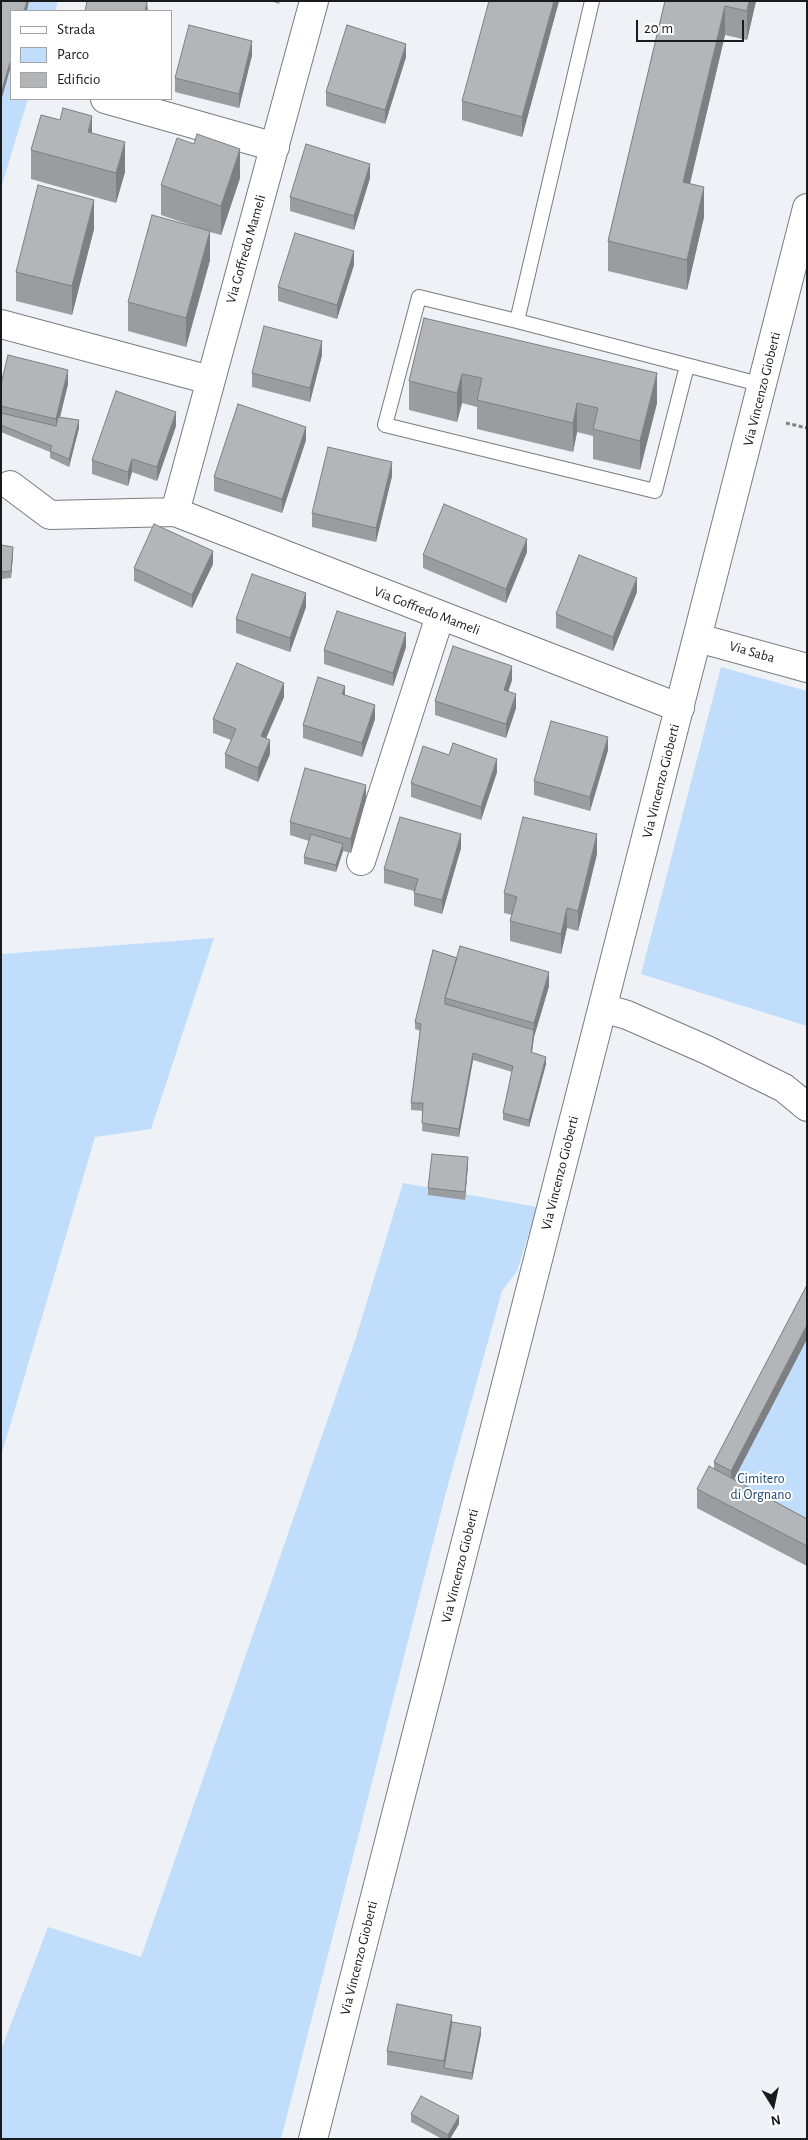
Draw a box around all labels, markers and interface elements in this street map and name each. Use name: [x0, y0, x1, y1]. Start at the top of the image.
legend: [10, 10, 172, 100]
scale bar: [638, 10, 746, 42]
text: 20 m: [644, 21, 673, 36]
text: Strada: [57, 22, 95, 37]
text: Parco: [57, 47, 89, 62]
text: Edificio: [57, 72, 100, 87]
street label: Via Goffredo Mameli: [222, 193, 270, 305]
street label: Via Vincenzo Gioberti: [740, 330, 784, 448]
street label: Via Goffredo Mameli: [372, 583, 482, 639]
street label: Via Saba: [727, 638, 777, 666]
street label: Via Vincenzo Gioberti: [639, 722, 683, 840]
street label: Via Vincenzo Gioberti: [538, 1114, 582, 1232]
park label: Cimitero di Orgnano: [731, 1471, 791, 1504]
street label: Via Vincenzo Gioberti: [438, 1507, 482, 1625]
street label: Via Vincenzo Gioberti: [337, 1899, 381, 2017]
north arrow: [748, 2080, 798, 2130]
text: N: [770, 2112, 782, 2128]

